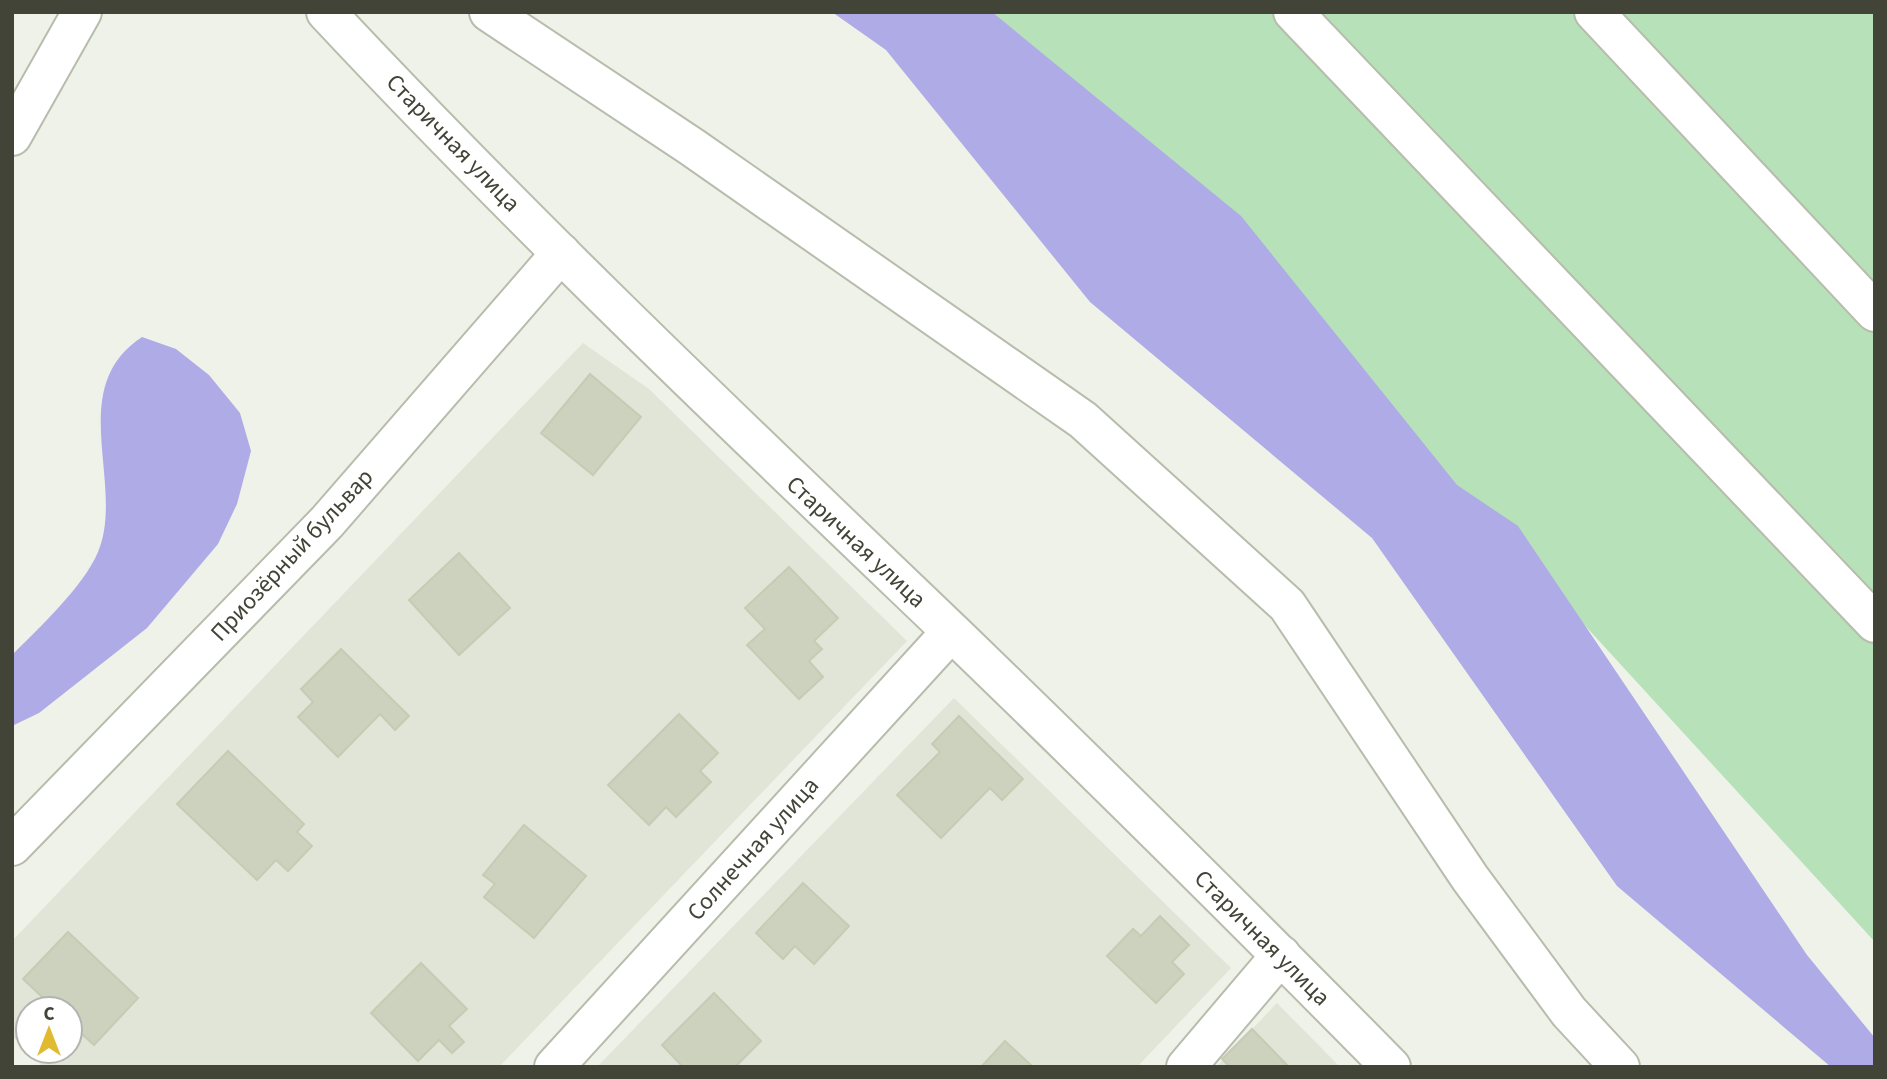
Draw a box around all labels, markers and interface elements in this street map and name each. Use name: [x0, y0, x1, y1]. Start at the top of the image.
street label: Старичная улица: [378, 66, 528, 220]
street label: Приозёрный бульвар: [202, 461, 382, 649]
street label: Старичная улица: [778, 468, 934, 616]
street label: Солнечная улица: [679, 769, 827, 929]
street label: Старичная улица: [1186, 862, 1338, 1014]
north arrow: [14, 995, 84, 1065]
text: С: [43, 1001, 55, 1028]

